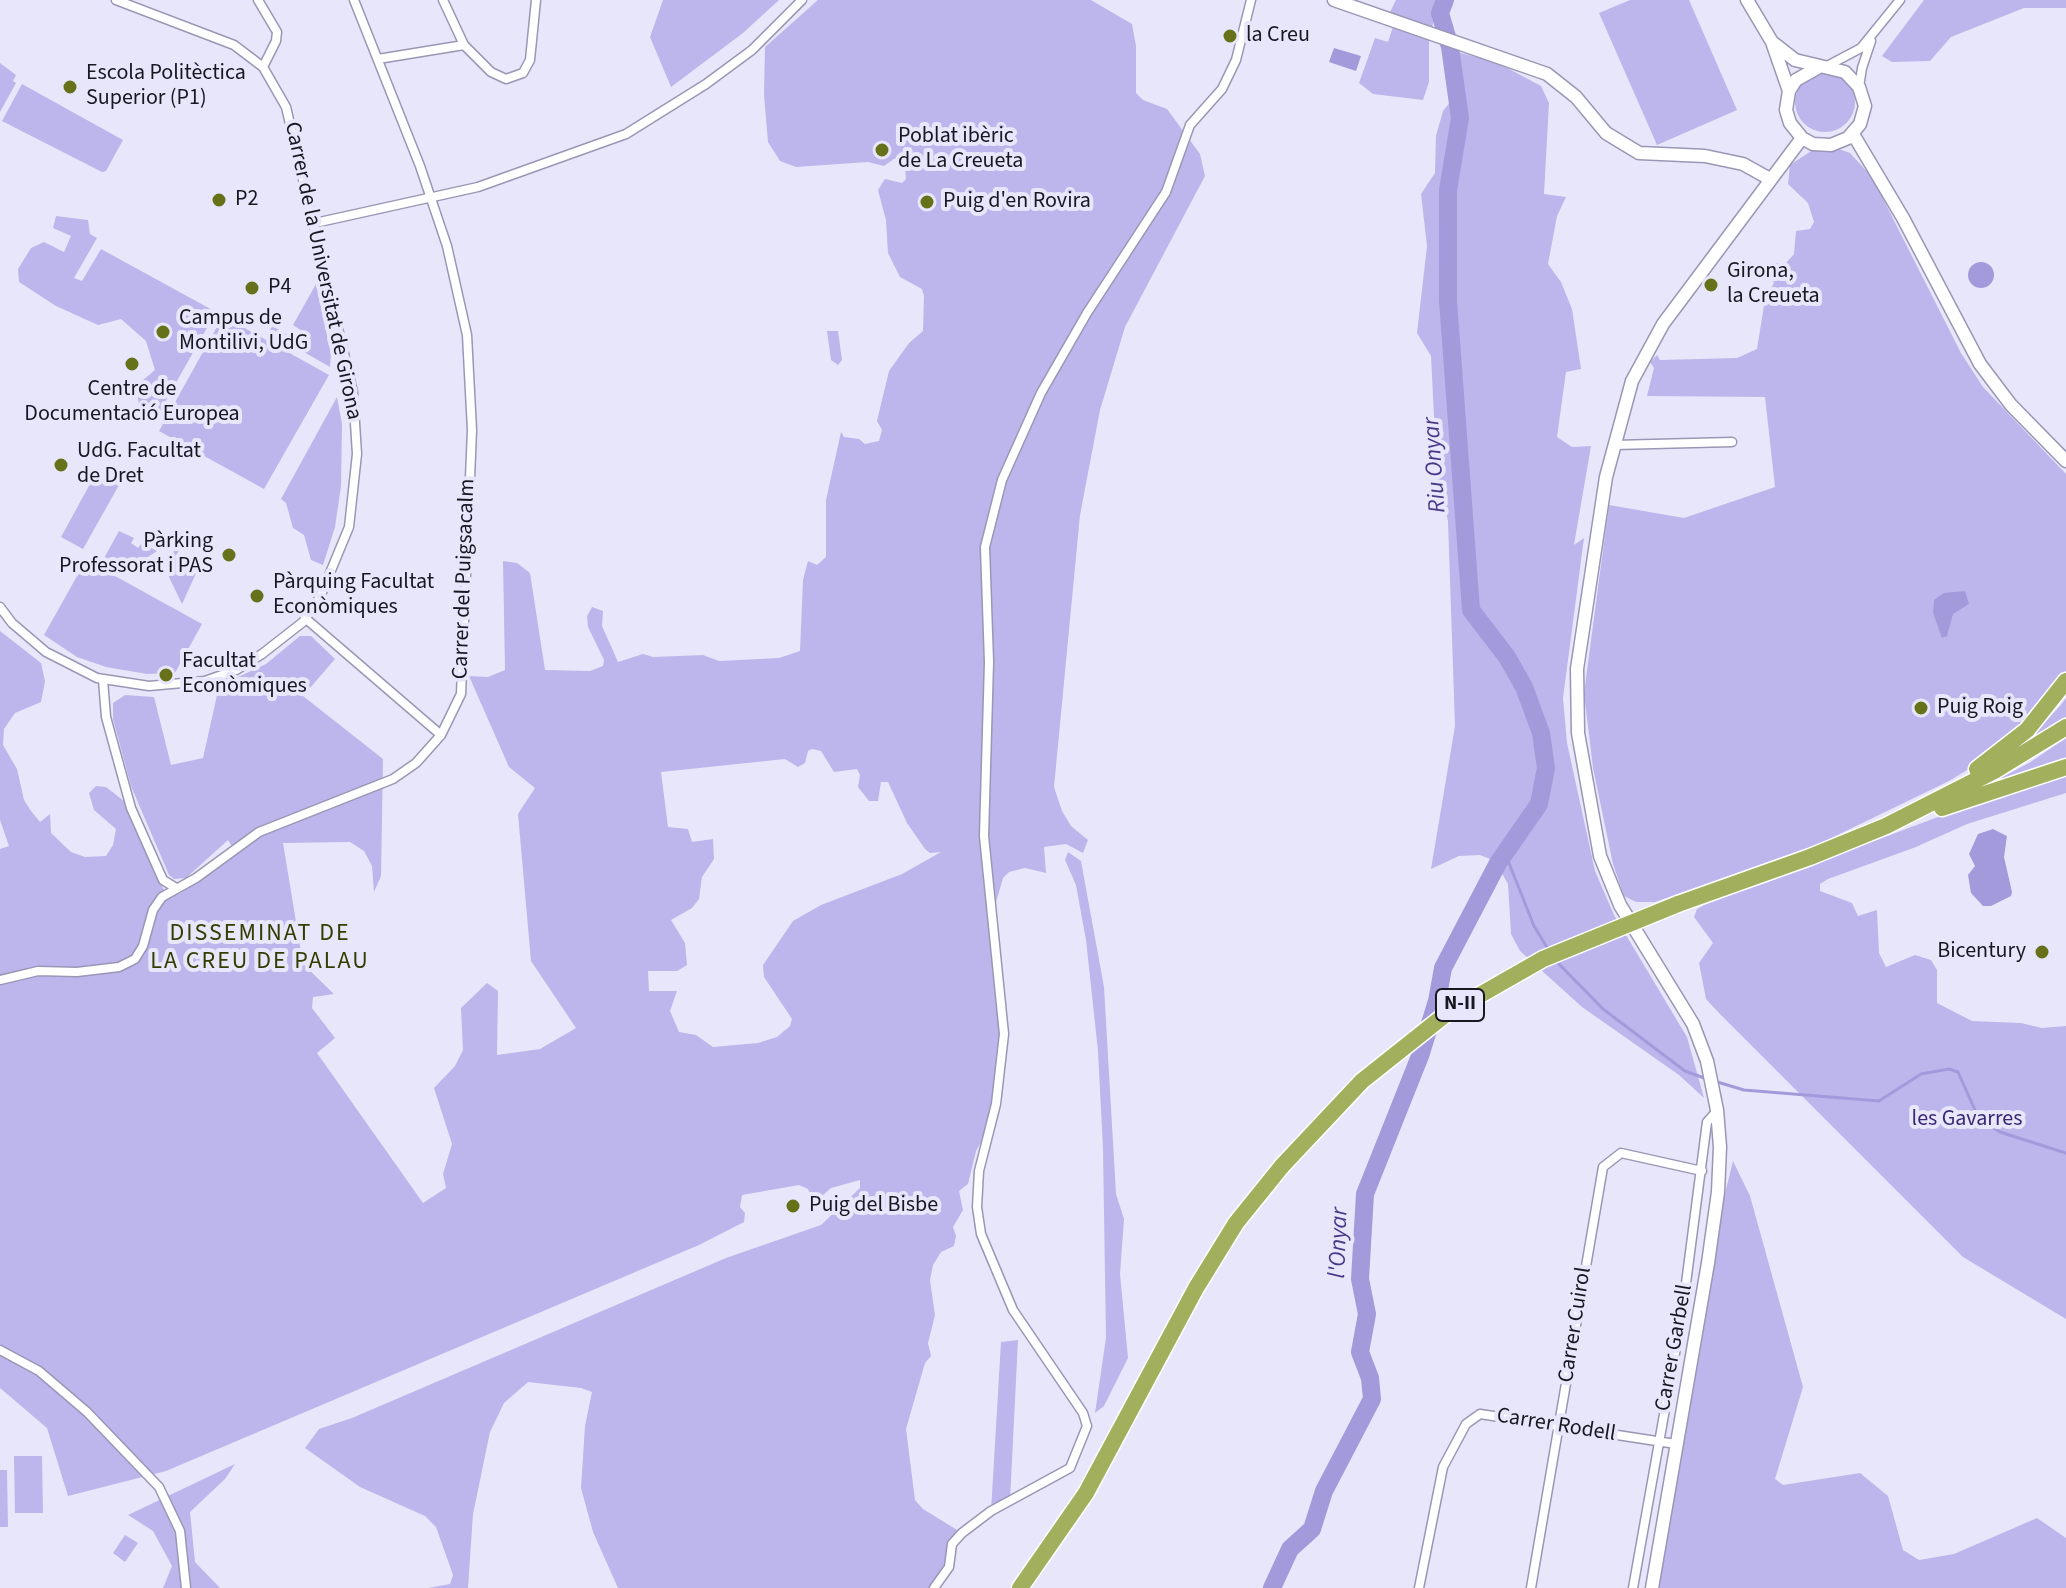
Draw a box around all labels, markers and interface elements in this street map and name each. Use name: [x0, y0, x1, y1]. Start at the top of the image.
place label: la Creu: [1246, 23, 1310, 49]
marker: la Creu: [1221, 27, 1239, 45]
place label: Escola Politèctica Superior (P1): [86, 61, 246, 112]
marker: Escola Politèctica Superior (P1): [61, 78, 79, 96]
street label: Carrer de la Universitat de Girona: [278, 120, 366, 422]
place label: Poblat ibèric de La Creueta: [898, 124, 1023, 176]
marker: Poblat ibèric de La Creueta: [873, 141, 891, 159]
place label: P2: [235, 187, 258, 213]
place label: Puig d'en Rovira: [943, 189, 1091, 215]
marker: P2: [210, 191, 228, 209]
marker: Puig d'en Rovira: [918, 193, 936, 211]
place label: Girona, la Creueta: [1727, 259, 1820, 310]
place label: P4: [268, 275, 291, 301]
marker: Girona, la Creueta: [1702, 276, 1720, 294]
marker: P4: [243, 279, 261, 297]
place label: Campus de Montilivi, UdG: [179, 306, 308, 358]
marker: Campus de Montilivi, UdG: [154, 323, 172, 341]
marker: Centre de Documentació Europea: [123, 355, 141, 373]
place label: Centre de Documentació Europea: [24, 377, 240, 428]
water label: Riu Onyar: [1418, 416, 1454, 514]
place label: UdG. Facultat de Dret: [77, 439, 201, 490]
marker: UdG. Facultat de Dret: [52, 456, 70, 474]
street label: Carrer del Puigsacalm: [448, 478, 482, 680]
place label: Pàrking Professorat i PAS: [59, 529, 213, 580]
marker: Pàrking Professorat i PAS: [220, 546, 238, 564]
place label: Pàrquing Facultat Econòmiques: [273, 570, 434, 622]
marker: Pàrquing Facultat Econòmiques: [248, 587, 266, 605]
place label: Facultat Econòmiques: [182, 649, 307, 700]
marker: Facultat Econòmiques: [157, 666, 175, 684]
place label: Puig Roig: [1937, 695, 2023, 721]
marker: Puig Roig: [1912, 699, 1930, 717]
district label: DISSEMINAT DE LA CREU DE PALAU: [150, 921, 370, 977]
place label: Bicentury: [1937, 939, 2026, 965]
marker: Bicentury: [2033, 943, 2051, 961]
road number: N-II: [1436, 989, 1484, 1021]
park label: les Gavarres: [1912, 1107, 2022, 1133]
place label: Puig del Bisbe: [809, 1193, 938, 1219]
marker: Puig del Bisbe: [784, 1197, 802, 1215]
water label: l'Onyar: [1324, 1207, 1356, 1279]
street label: Carrer Cuirol: [1554, 1265, 1598, 1385]
street label: Carrer Garbell: [1651, 1283, 1699, 1413]
street label: Carrer Rodell: [1495, 1404, 1617, 1448]

